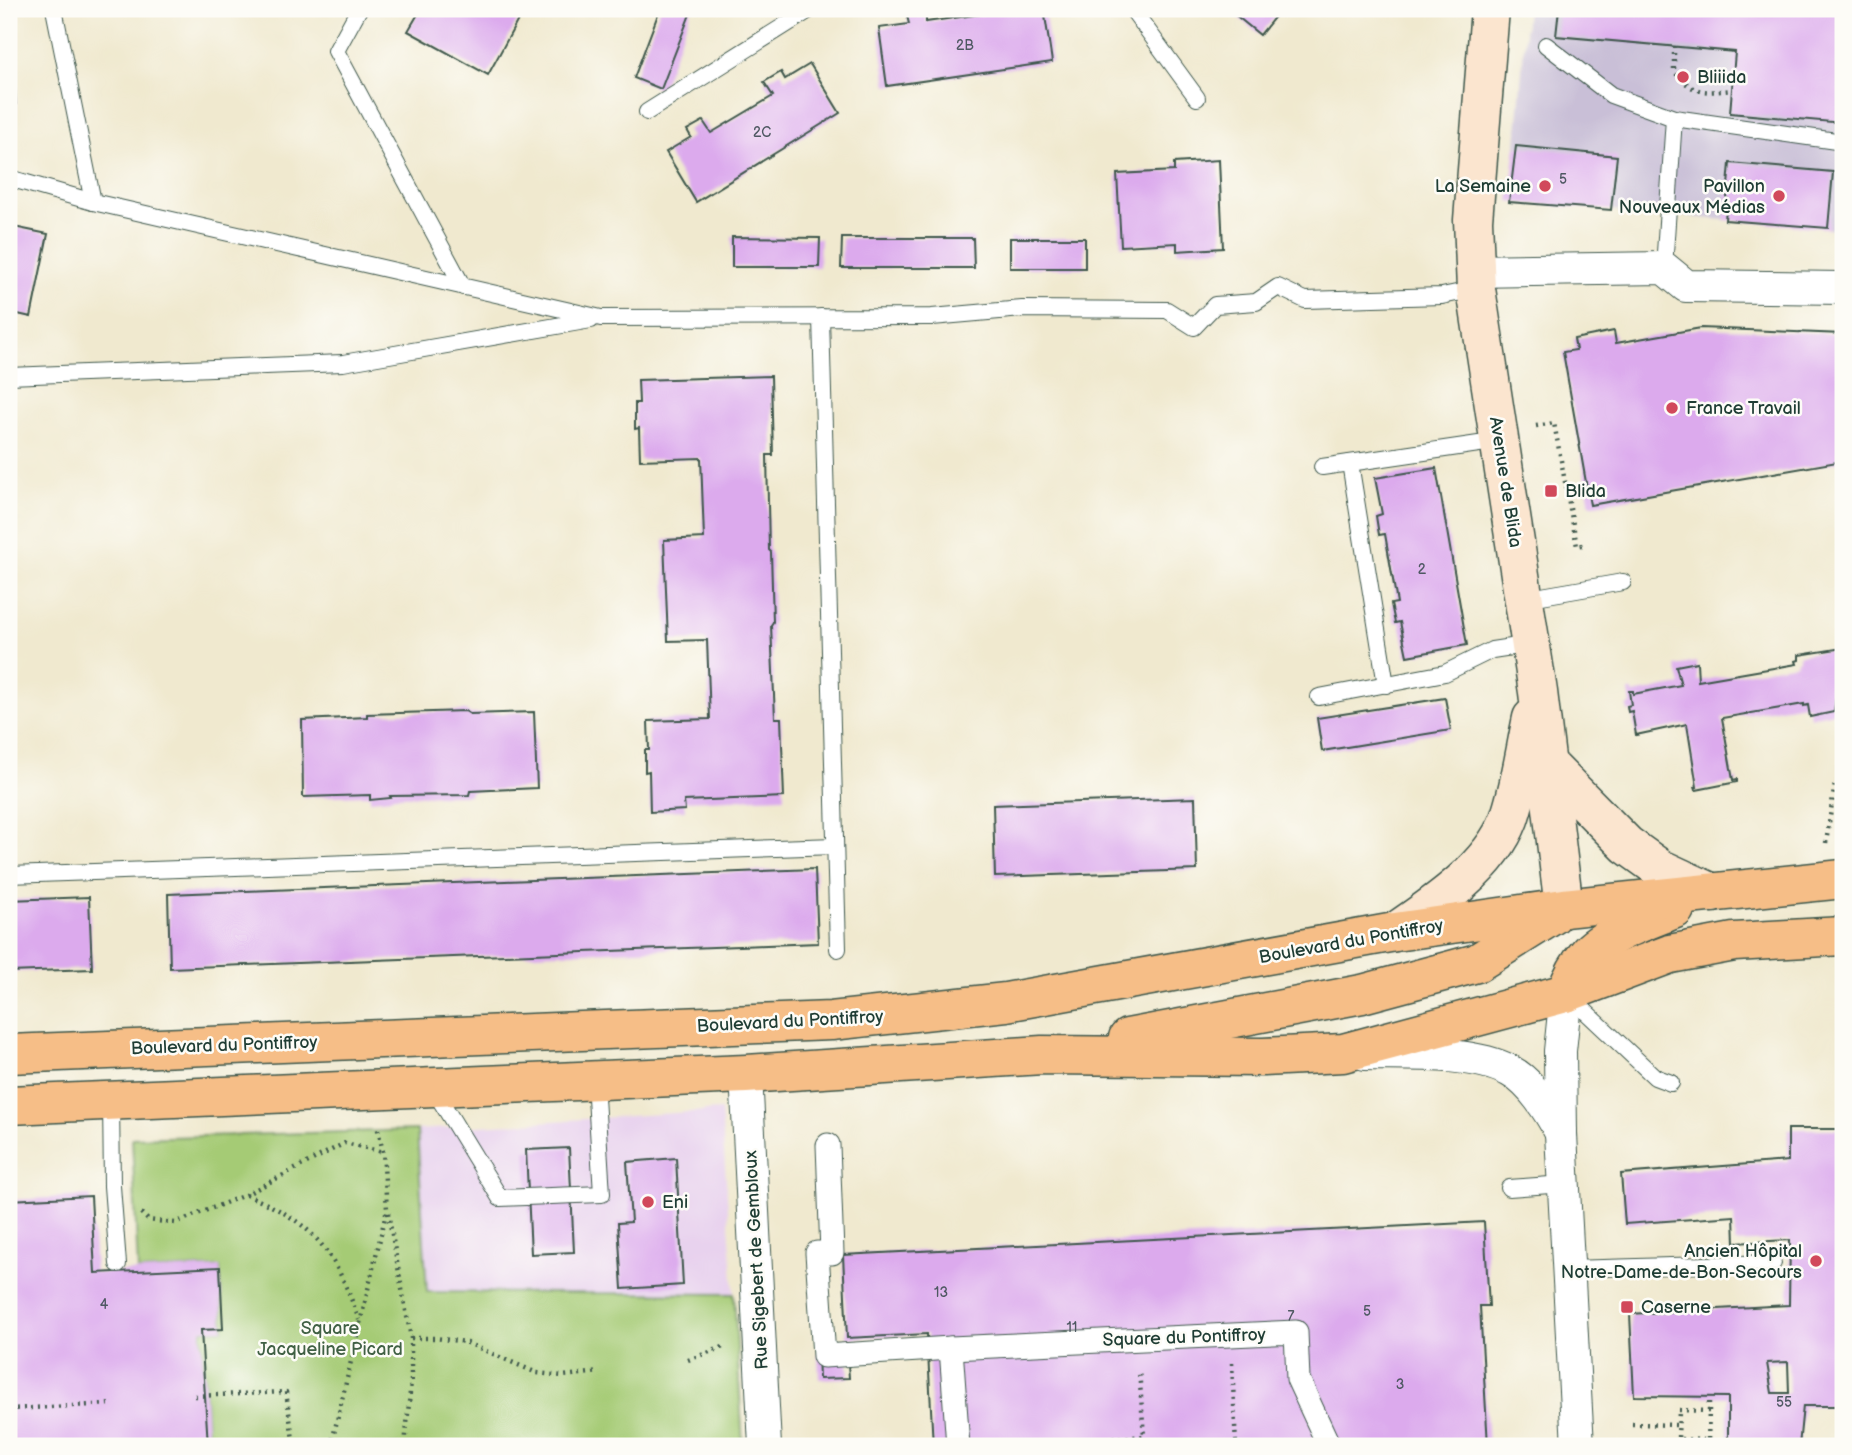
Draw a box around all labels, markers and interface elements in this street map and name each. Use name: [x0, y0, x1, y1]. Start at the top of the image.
house number: 2B: [956, 37, 974, 54]
place label: Bliiida: [1697, 67, 1746, 88]
marker: Bliiida: [1675, 69, 1691, 85]
house number: 2C: [753, 124, 771, 141]
house number: 5: [1559, 171, 1567, 188]
place label: La Semaine: [1435, 176, 1531, 197]
place label: Pavillon Nouveaux Médias: [1619, 176, 1765, 218]
marker: La Semaine: [1537, 178, 1553, 194]
marker: Pavillon Nouveaux Médias: [1771, 188, 1787, 204]
place label: France Travail: [1686, 398, 1801, 419]
marker: France Travail: [1664, 400, 1680, 416]
street label: Avenue de Blida: [1485, 415, 1526, 549]
place label: Blida: [1565, 481, 1606, 502]
marker: Blida: [1543, 483, 1559, 499]
house number: 2: [1418, 561, 1427, 578]
street label: Boulevard du Pontiffroy: [1257, 915, 1446, 968]
street label: Boulevard du Pontiffroy: [696, 1006, 885, 1037]
street label: Boulevard du Pontiffroy: [130, 1032, 319, 1059]
street label: Rue Sigebert de Gembloux: [740, 1149, 773, 1370]
place label: Eni: [662, 1192, 688, 1213]
marker: Eni: [640, 1194, 656, 1210]
place label: Ancien Hôpital Notre-Dame-de-Bon-Secours: [1561, 1241, 1802, 1283]
marker: Ancien Hôpital Notre-Dame-de-Bon-Secours: [1808, 1253, 1824, 1269]
house number: 13: [934, 1284, 948, 1301]
house number: 4: [100, 1296, 109, 1313]
place label: Caserne: [1641, 1297, 1711, 1318]
marker: Caserne: [1619, 1299, 1635, 1315]
house number: 5: [1363, 1303, 1371, 1320]
house number: 7: [1288, 1308, 1295, 1325]
park label: Square Jacqueline Picard: [257, 1318, 403, 1360]
house number: 11: [1067, 1319, 1077, 1336]
street label: Square du Pontiffroy: [1102, 1324, 1267, 1351]
house number: 3: [1396, 1376, 1404, 1393]
house number: 55: [1776, 1394, 1792, 1411]

